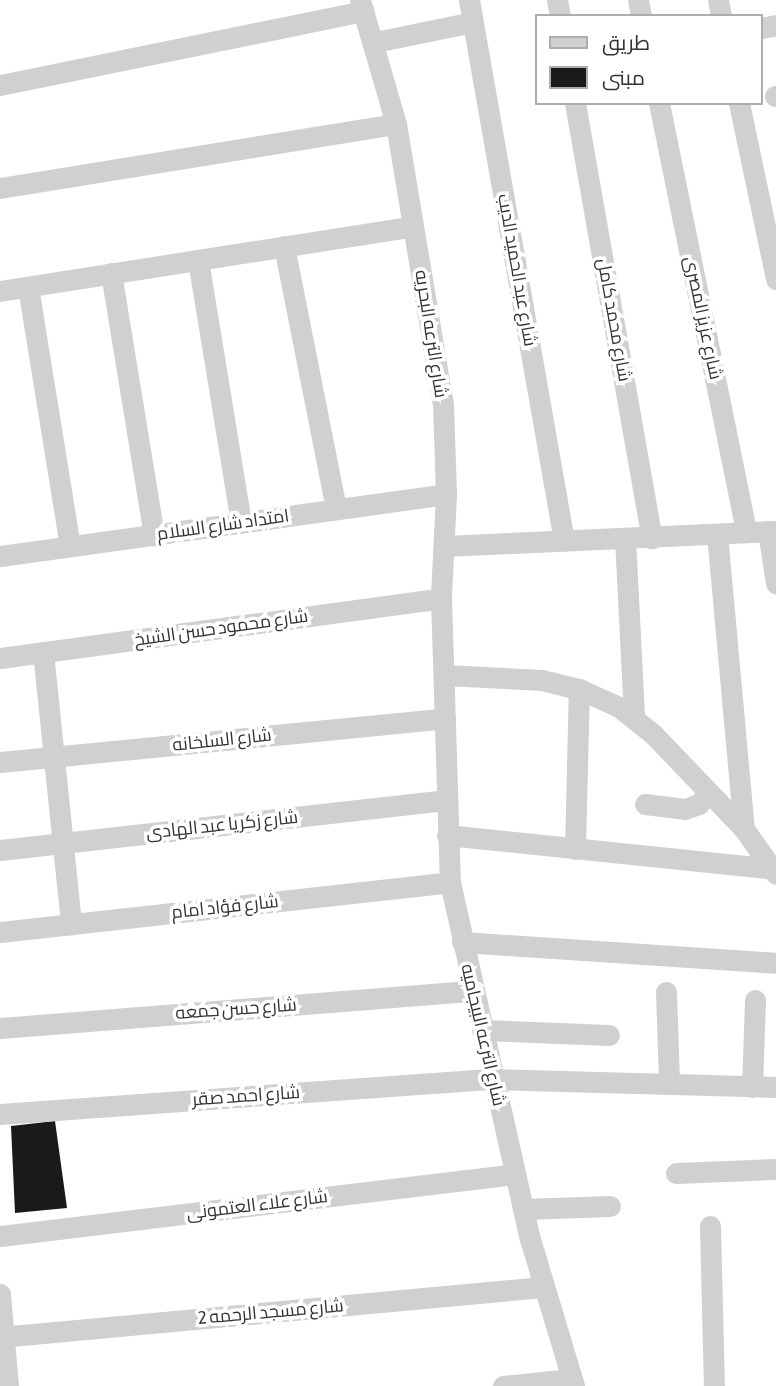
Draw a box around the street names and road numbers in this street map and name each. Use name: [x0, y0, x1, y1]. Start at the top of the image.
street label: شارع عبد الحميد الديب: [493, 192, 541, 348]
street label: شارع عزيز المصرى: [679, 254, 727, 382]
street label: شارع محمد كامل: [593, 257, 635, 383]
street label: شارع الترعه البحريه: [410, 268, 452, 400]
street label: امتداد شارع السلام: [156, 505, 290, 545]
street label: شارع محمود حسن الشيخ: [133, 605, 309, 651]
street label: شارع السلخانه: [171, 724, 273, 756]
street label: شارع زكريا عبد الهادى: [145, 806, 299, 844]
street label: شارع فؤاد امام: [170, 891, 280, 923]
street label: شارع الترعه البيجاميه: [456, 962, 510, 1108]
street label: شارع حسن جمعه: [175, 994, 297, 1024]
street label: شارع احمد صقر: [191, 1081, 301, 1111]
street label: شارع علاء العتمونى: [185, 1186, 329, 1224]
street label: شارع مسجد الرحمه 2: [197, 1295, 345, 1329]

